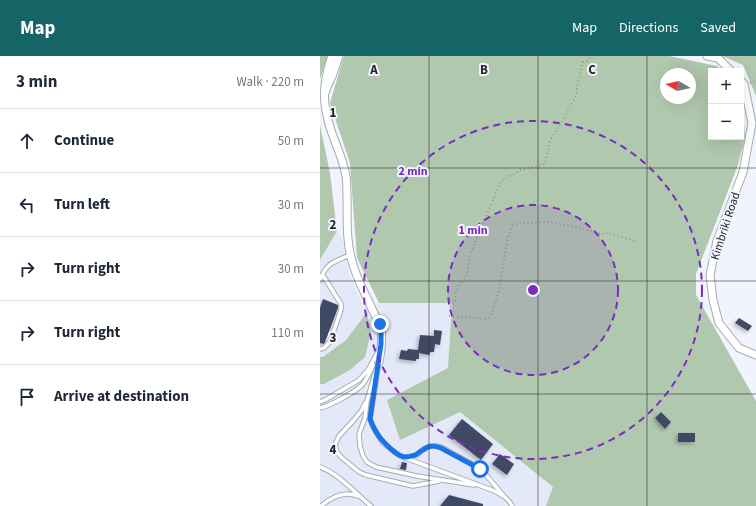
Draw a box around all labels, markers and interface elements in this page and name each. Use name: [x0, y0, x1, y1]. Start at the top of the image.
text: Map: [20, 15, 55, 42]
text: Map: [572, 18, 597, 38]
text: Directions: [619, 18, 678, 38]
text: Saved: [700, 18, 736, 38]
text: A: [369, 61, 378, 79]
text: B: [480, 61, 488, 79]
text: C: [588, 61, 596, 79]
north arrow: [660, 68, 696, 104]
map controls: [708, 68, 744, 140]
button: +: [708, 68, 744, 104]
text: 3 min: [16, 70, 57, 94]
text: Walk · 220 m: [236, 73, 304, 91]
text: 1: [330, 104, 337, 122]
button: −: [708, 104, 744, 140]
icon: ahead: [16, 130, 38, 152]
text: Continue: [54, 130, 114, 151]
text: 50 m: [278, 132, 304, 150]
text: 2 min: [398, 163, 428, 180]
street label: Kimbriki Road: [706, 190, 744, 262]
icon: left: [16, 194, 38, 216]
text: Turn left: [54, 194, 110, 215]
text: 30 m: [278, 196, 304, 214]
text: 2: [330, 216, 337, 234]
text: 1 min: [458, 222, 488, 239]
icon: right: [16, 258, 38, 280]
text: Turn right: [54, 258, 120, 279]
text: 30 m: [278, 260, 304, 278]
centre of rings: [526, 283, 540, 297]
route end: [371, 315, 389, 333]
icon: right: [16, 322, 38, 344]
text: Turn right: [54, 322, 120, 343]
text: 110 m: [271, 324, 304, 342]
text: 3: [330, 329, 337, 347]
icon: arrive: [16, 386, 38, 408]
text: Arrive at destination: [54, 386, 189, 407]
text: 4: [330, 441, 337, 459]
route start: [471, 460, 489, 478]

